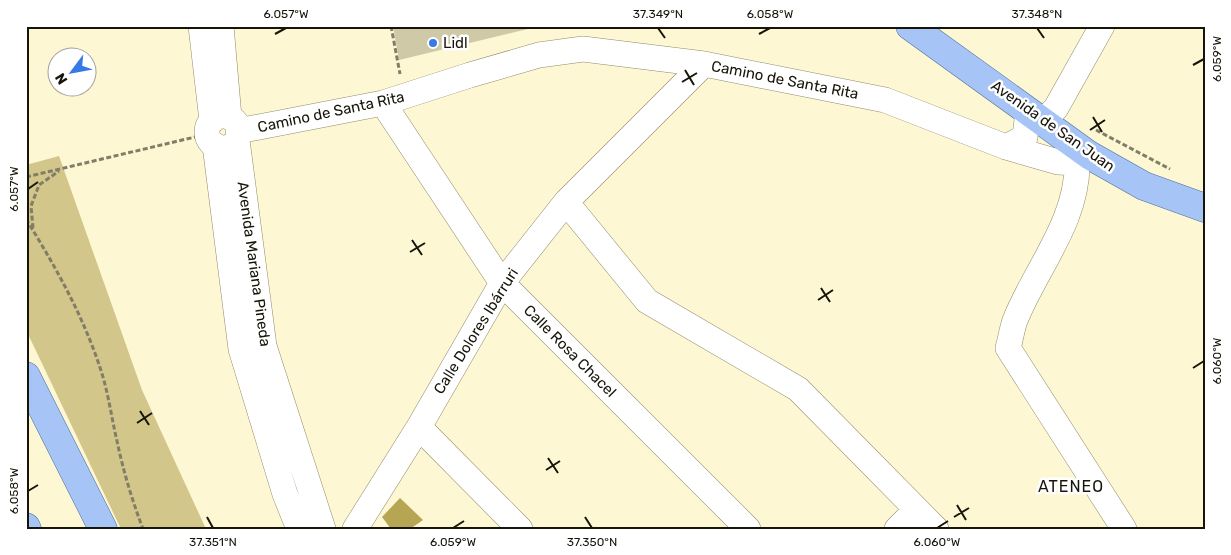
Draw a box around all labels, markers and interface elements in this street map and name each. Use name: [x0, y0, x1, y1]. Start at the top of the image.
text: 6.057°W: [263, 7, 309, 21]
text: 37.349°N: [633, 7, 683, 21]
text: 6.058°W: [747, 7, 794, 21]
text: 37.348°N: [1012, 7, 1062, 21]
place label: Lidl: [443, 34, 468, 52]
text: 6.059°W: [1210, 36, 1224, 82]
marker: Lidl: [427, 37, 439, 49]
north arrow: [48, 48, 98, 98]
street label: Camino de Santa Rita: [710, 57, 860, 103]
text: N: [52, 70, 71, 87]
street label: Avenida de San Juan: [988, 77, 1118, 175]
street label: Camino de Santa Rita: [256, 88, 406, 136]
text: 6.057°W: [7, 166, 21, 212]
street label: Avenida Mariana Pineda: [234, 180, 274, 348]
street label: Calle Dolores Ibárruri: [430, 265, 522, 397]
street label: Calle Rosa Chacel: [520, 301, 620, 401]
text: 6.060°W: [1210, 337, 1224, 384]
text: 6.058°W: [7, 467, 21, 514]
district label: ATENEO: [1038, 477, 1104, 496]
text: 37.351°N: [189, 535, 237, 549]
text: 6.059°W: [430, 535, 476, 549]
text: 37.350°N: [567, 535, 617, 549]
text: 6.060°W: [914, 535, 961, 549]

